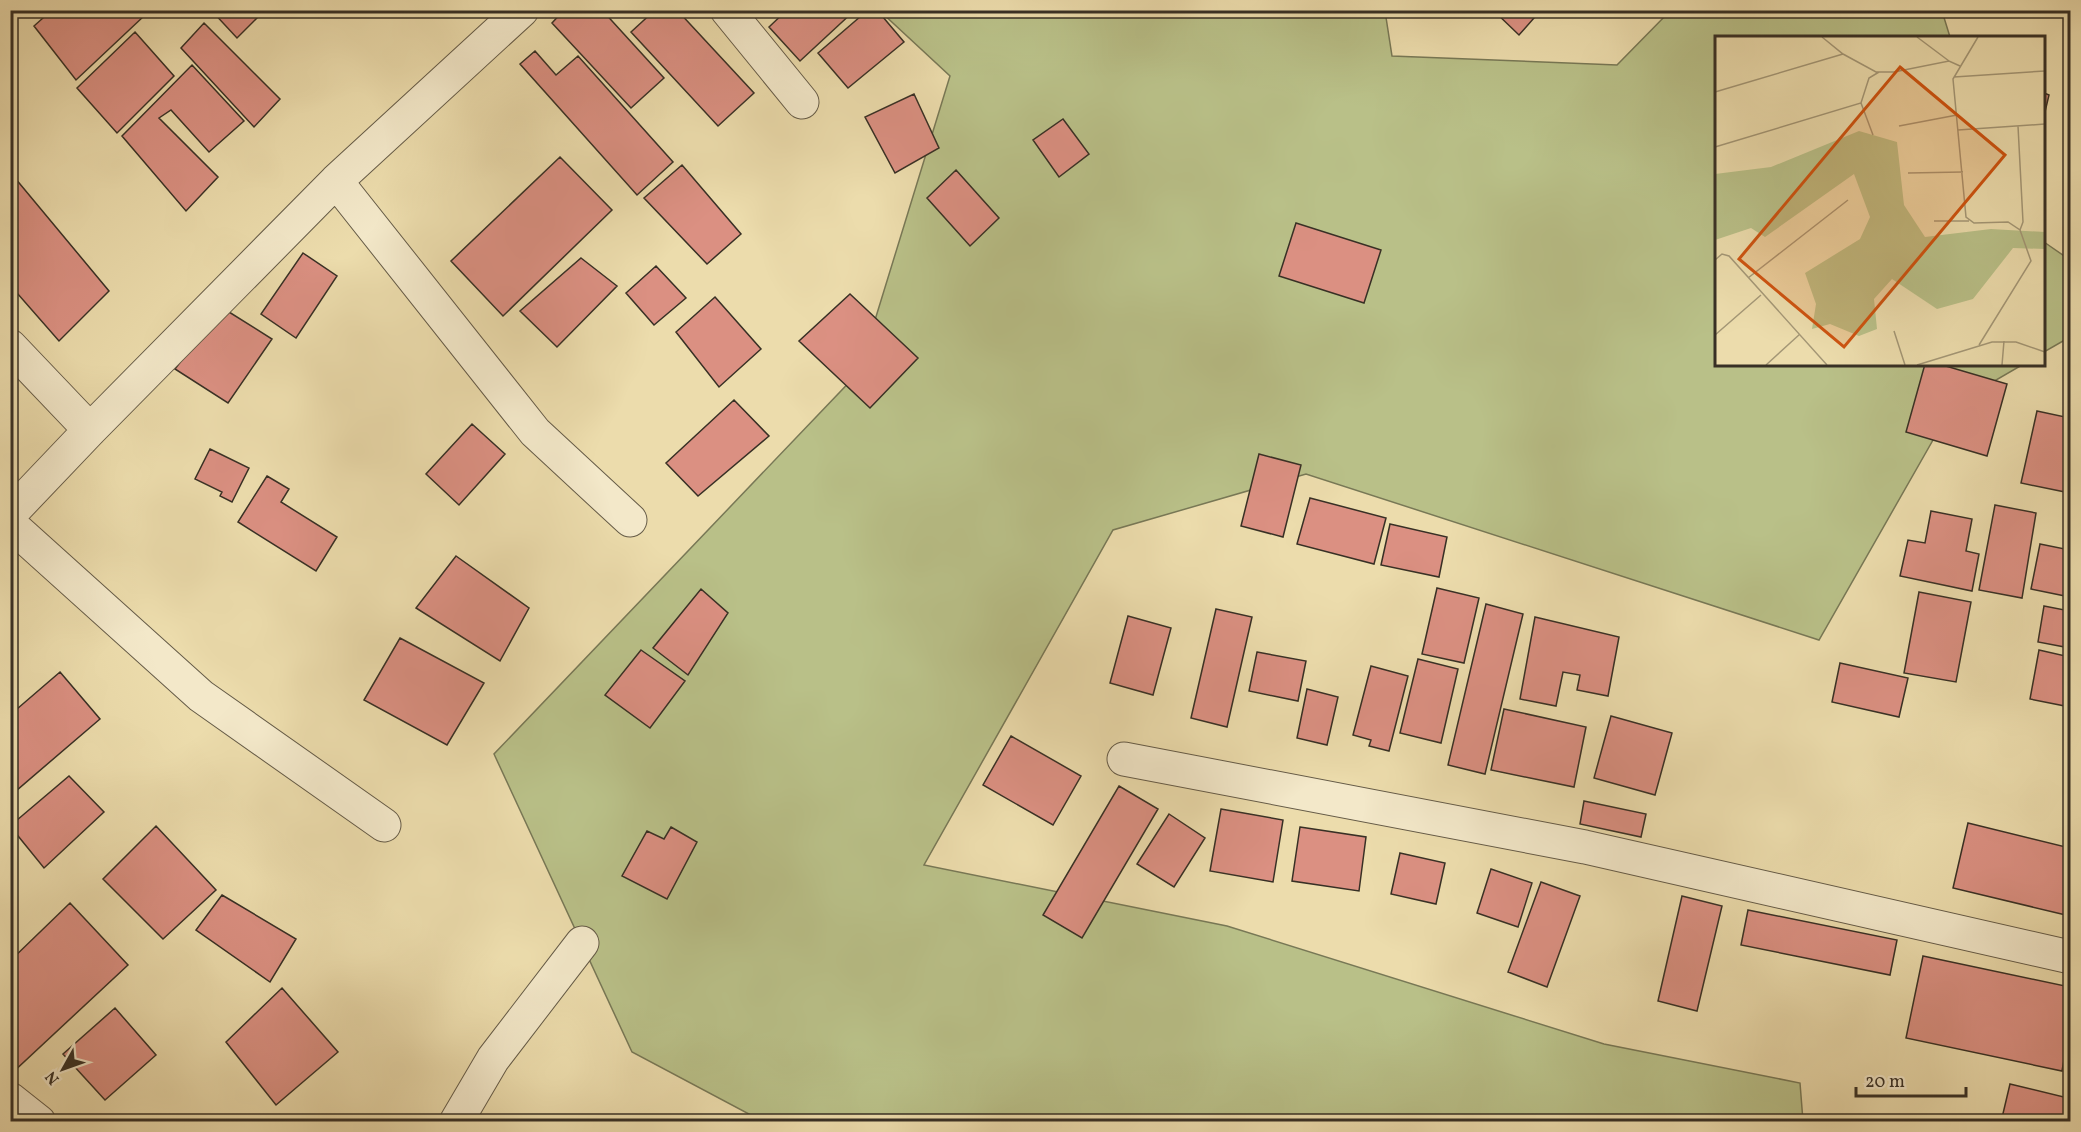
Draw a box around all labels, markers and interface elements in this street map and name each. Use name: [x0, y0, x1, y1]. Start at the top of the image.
inset map: [1715, 36, 2045, 366]
north arrow: [33, 1039, 93, 1099]
scale bar: [1856, 1060, 1966, 1098]
text: N: [41, 1066, 65, 1089]
text: 20 m: [1865, 1070, 1905, 1095]

